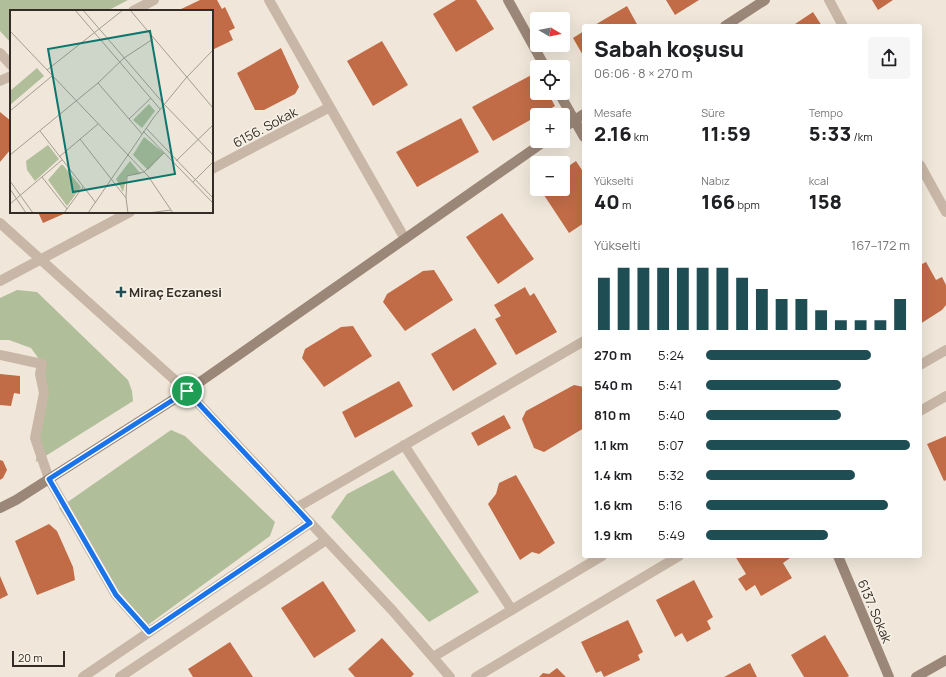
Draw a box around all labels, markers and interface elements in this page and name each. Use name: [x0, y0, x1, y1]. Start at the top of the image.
inset map: [10, 10, 213, 213]
north arrow: [530, 12, 570, 52]
map controls: [530, 12, 570, 196]
text: Sabah koşusu: [594, 34, 744, 64]
button: share: [868, 37, 910, 79]
button: locate: [530, 60, 570, 100]
text: 06:06 · 8 × 270 m: [594, 64, 693, 82]
street label: 6156. Sokak: [230, 102, 301, 151]
text: Mesafe: [594, 105, 632, 120]
text: Süre: [701, 105, 725, 120]
text: Tempo: [809, 105, 843, 120]
button: +: [530, 108, 570, 148]
text: 2.16: [594, 120, 632, 147]
text: 11:59: [701, 120, 751, 147]
text: 5:33: [809, 120, 851, 147]
text: km: [632, 129, 649, 144]
text: /km: [851, 129, 872, 144]
button: −: [530, 156, 570, 196]
text: Yükselti: [594, 173, 633, 188]
text: Nabız: [701, 173, 730, 188]
text: kcal: [809, 173, 829, 188]
text: 40: [594, 188, 620, 215]
text: 166: [701, 188, 735, 215]
text: 158: [809, 188, 842, 215]
text: m: [620, 197, 631, 212]
text: bpm: [735, 197, 760, 212]
text: Yükselti: [594, 236, 640, 254]
text: 167–172 m: [851, 236, 910, 254]
place label: Miraç Eczanesi: [129, 283, 222, 301]
marker: Miraç Eczanesi: [116, 287, 126, 297]
text: 270 m: [594, 346, 632, 364]
text: 5:24: [658, 346, 684, 364]
pin: [170, 374, 204, 408]
text: 540 m: [594, 376, 632, 394]
text: 5:41: [658, 376, 682, 394]
icon: arrive: [176, 380, 198, 402]
text: 810 m: [594, 406, 631, 424]
text: 5:40: [658, 406, 685, 424]
text: 1.1 km: [594, 436, 629, 454]
text: 5:07: [658, 436, 684, 454]
text: 1.4 km: [594, 466, 632, 484]
text: 5:32: [658, 466, 684, 484]
text: 1.6 km: [594, 496, 632, 514]
text: 5:16: [658, 496, 683, 514]
text: 1.9 km: [594, 526, 632, 544]
text: 5:49: [658, 526, 685, 544]
street label: 6137. Sokak: [854, 576, 897, 646]
scale bar: [12, 649, 65, 668]
text: 20 m: [18, 650, 43, 665]

